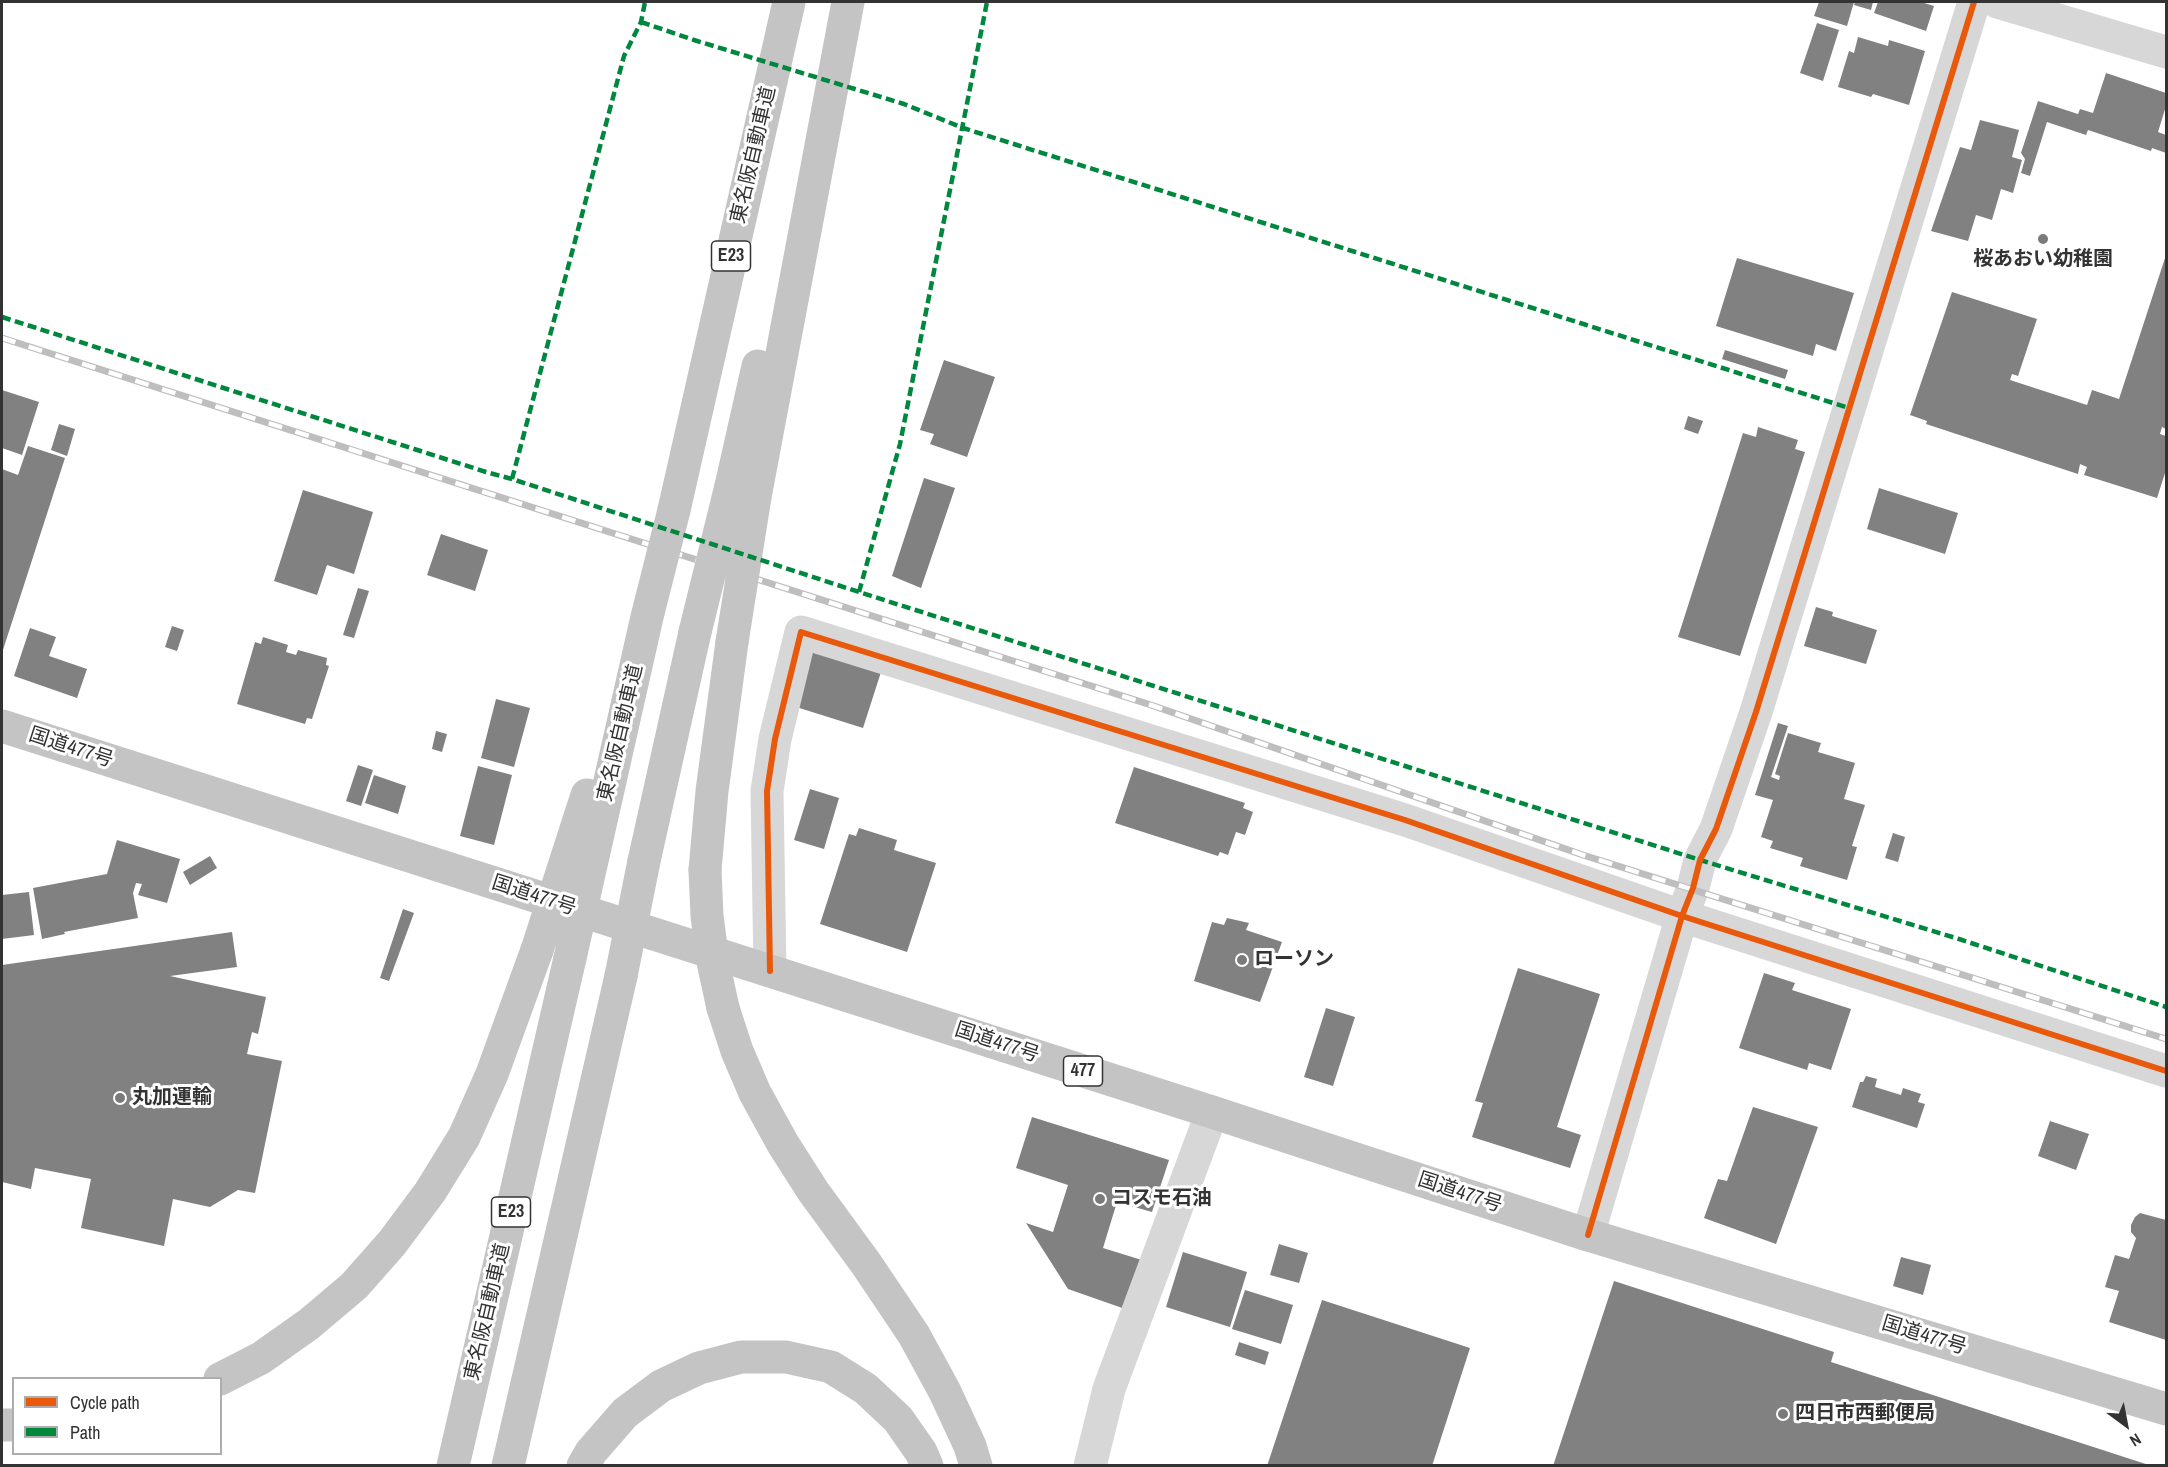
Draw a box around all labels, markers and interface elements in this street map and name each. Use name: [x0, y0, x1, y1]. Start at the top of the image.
street label: 東名阪自動車道: [727, 84, 781, 226]
marker: 桜あおい幼稚園: [2036, 232, 2050, 246]
road number: E23: [712, 241, 750, 271]
place label: 桜あおい幼稚園: [1973, 248, 2113, 272]
street label: 東名阪自動車道: [594, 662, 648, 804]
street label: 国道477号: [26, 723, 116, 773]
street label: 国道477号: [489, 871, 579, 921]
place label: ローソン: [1254, 948, 1334, 972]
marker: ローソン: [1235, 953, 1249, 967]
street label: 国道477号: [952, 1018, 1042, 1068]
road number: 477: [1064, 1056, 1102, 1086]
place label: 丸加運輸: [132, 1086, 212, 1110]
marker: 丸加運輸: [113, 1091, 127, 1105]
street label: 国道477号: [1415, 1168, 1505, 1218]
place label: コスモ石油: [1112, 1187, 1212, 1211]
marker: コスモ石油: [1093, 1192, 1107, 1206]
road number: E23: [492, 1197, 530, 1227]
street label: 東名阪自動車道: [461, 1241, 515, 1383]
street label: 国道477号: [1879, 1312, 1969, 1360]
legend: [12, 1377, 222, 1455]
text: Cycle path: [70, 1390, 140, 1415]
north arrow: [2096, 1395, 2156, 1455]
place label: 四日市西郵便局: [1795, 1402, 1935, 1426]
marker: 四日市西郵便局: [1776, 1407, 1790, 1421]
text: Path: [70, 1420, 100, 1445]
text: N: [2126, 1428, 2145, 1452]

